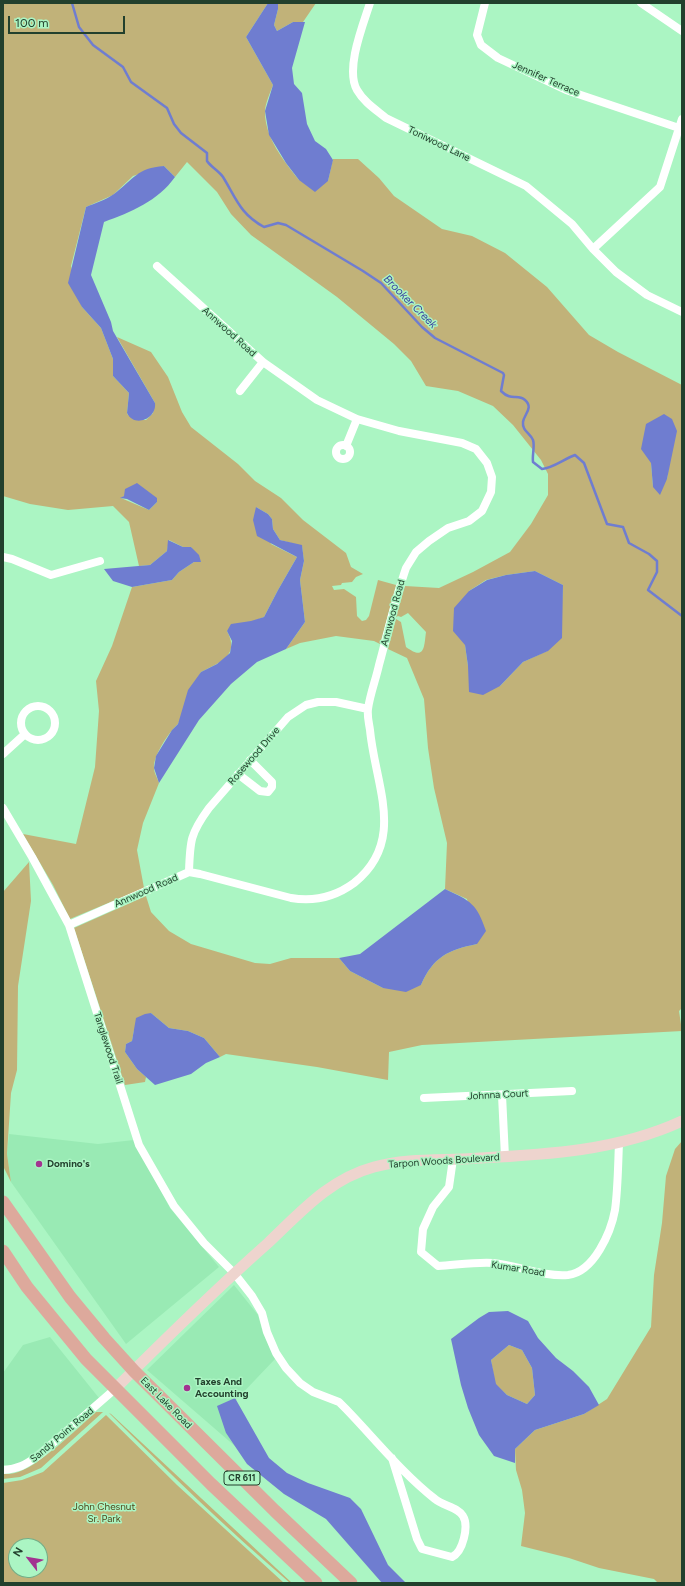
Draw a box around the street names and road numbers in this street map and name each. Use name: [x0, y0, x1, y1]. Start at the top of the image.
street label: Jennifer Terrace: [511, 59, 581, 99]
street label: Toniwood Lane: [406, 124, 472, 164]
street label: Annwood Road: [200, 305, 258, 359]
street label: Annwood Road: [378, 578, 408, 648]
street label: Rosewood Drive: [226, 725, 282, 787]
street label: Annwood Road: [112, 872, 180, 910]
street label: Tanglewood Trail: [91, 1011, 125, 1085]
street label: Johnna Court: [467, 1087, 529, 1103]
street label: Tarpon Woods Boulevard: [388, 1151, 500, 1171]
street label: Kumar Road: [490, 1259, 546, 1279]
street label: East Lake Road: [138, 1375, 194, 1431]
street label: Sandy Point Road: [28, 1405, 96, 1465]
road number: CR 611: [224, 1471, 260, 1485]

